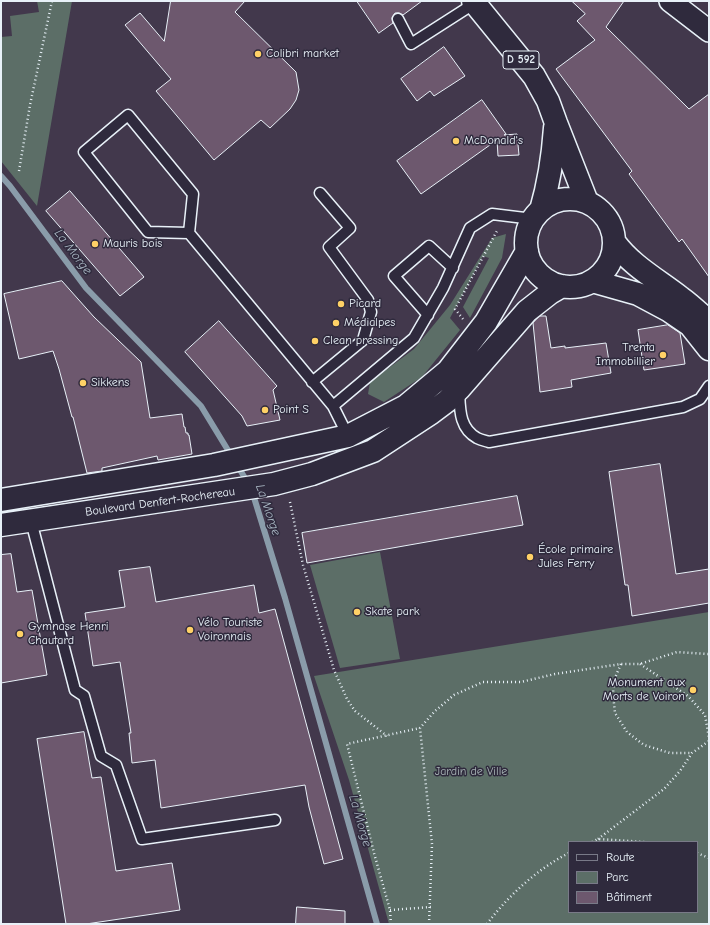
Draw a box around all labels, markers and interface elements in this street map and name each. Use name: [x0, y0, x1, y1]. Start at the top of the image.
place label: Colibri market: [266, 47, 339, 61]
marker: Colibri market: [253, 49, 263, 59]
road number: D 592: [503, 51, 539, 69]
place label: McDonald's: [464, 134, 523, 148]
marker: McDonald's: [451, 136, 461, 146]
water label: La Morge: [51, 226, 95, 278]
place label: Mauris bois: [103, 237, 162, 251]
marker: Mauris bois: [90, 239, 100, 249]
place label: Picard: [349, 297, 381, 311]
marker: Picard: [336, 299, 346, 309]
place label: Médialpes: [344, 316, 395, 330]
marker: Médialpes: [331, 318, 341, 328]
place label: Clean pressing: [323, 334, 398, 348]
marker: Clean pressing: [310, 336, 320, 346]
place label: Trenta Immobillier: [596, 341, 655, 369]
marker: Trenta Immobillier: [658, 350, 668, 360]
place label: Sikkens: [91, 376, 129, 390]
marker: Sikkens: [78, 378, 88, 388]
place label: Point S: [273, 403, 309, 417]
marker: Point S: [260, 405, 270, 415]
water label: La Morge: [252, 482, 284, 538]
street label: Boulevard Denfert-Rochereau: [84, 484, 236, 520]
place label: École primaire Jules Ferry: [538, 543, 613, 571]
marker: École primaire Jules Ferry: [525, 552, 535, 562]
place label: Skate park: [365, 605, 420, 619]
marker: Skate park: [352, 607, 362, 617]
place label: Vélo Touriste Voironnais: [198, 616, 262, 644]
place label: Gymnase Henri Chautard: [28, 620, 108, 648]
marker: Vélo Touriste Voironnais: [185, 625, 195, 635]
marker: Gymnase Henri Chautard: [15, 629, 25, 639]
place label: Monument aux Morts de Voiron: [603, 676, 685, 704]
marker: Monument aux Morts de Voiron: [688, 685, 698, 695]
park label: Jardin de Ville: [435, 765, 507, 779]
water label: La Morge: [345, 793, 375, 849]
legend: [568, 841, 698, 913]
text: Route: [606, 850, 635, 864]
text: Parc: [606, 870, 629, 884]
text: Bâtiment: [606, 890, 652, 904]

